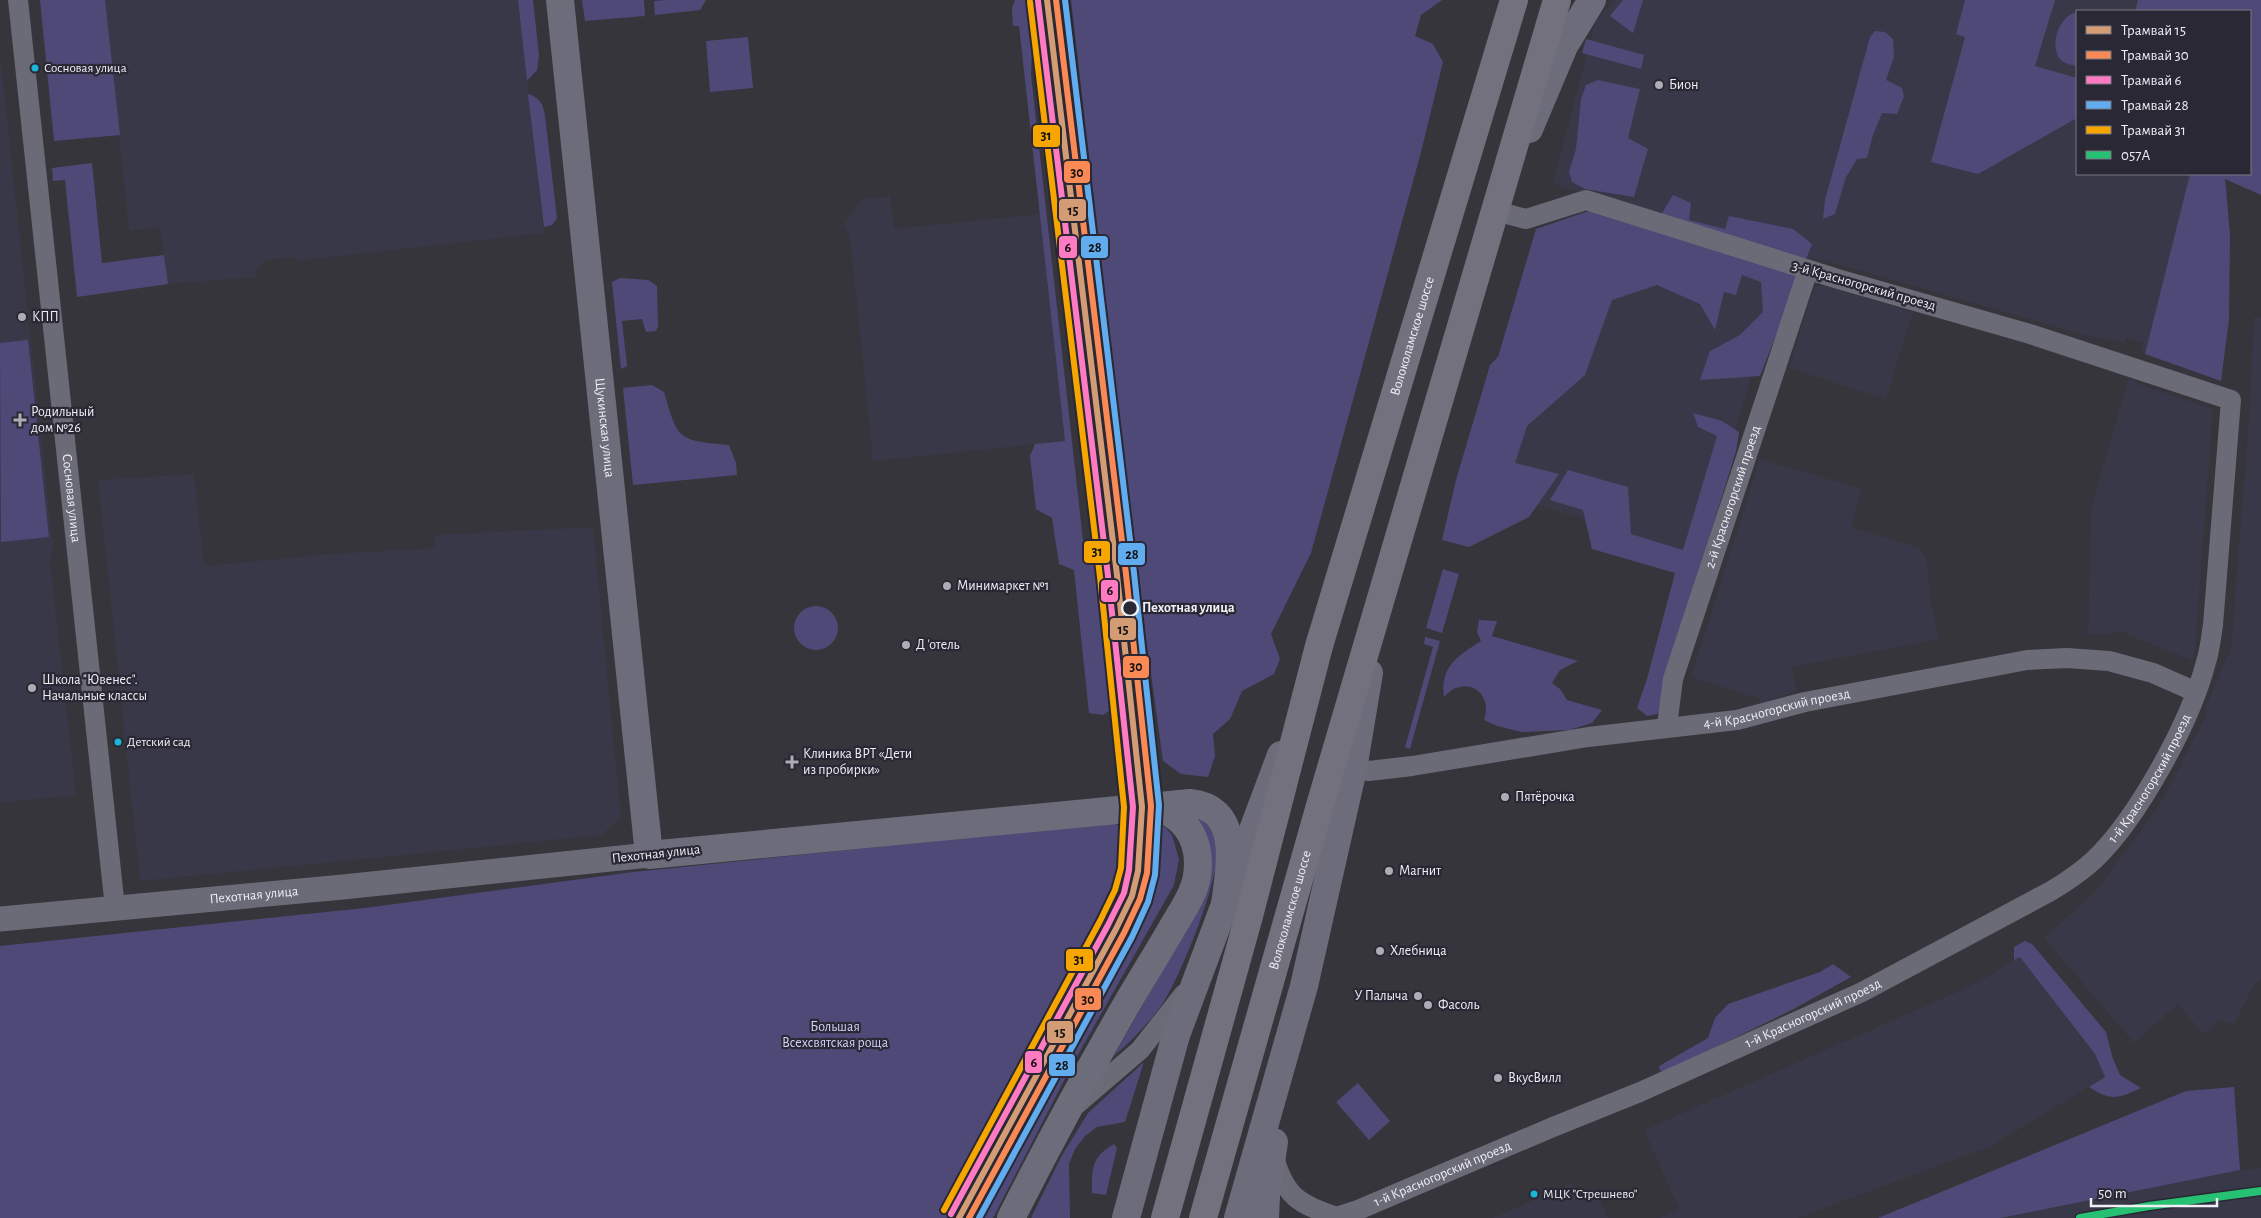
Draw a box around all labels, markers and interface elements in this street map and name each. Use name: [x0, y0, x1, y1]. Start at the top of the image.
legend: [2076, 10, 2251, 175]
text: Трамвай 15: [2121, 23, 2186, 38]
text: Трамвай 30: [2121, 48, 2189, 63]
place label: Сосновая улица: [44, 62, 127, 75]
marker: Сосновая улица: [30, 63, 40, 73]
text: Трамвай 6: [2121, 73, 2182, 88]
place label: Бион: [1669, 78, 1698, 92]
marker: Бион: [1653, 79, 1665, 91]
text: Трамвай 28: [2121, 98, 2189, 113]
text: Трамвай 31: [2121, 123, 2186, 138]
line badge: 31: [1032, 124, 1061, 148]
text: 31: [1040, 129, 1052, 143]
text: 057А: [2121, 148, 2150, 163]
line badge: 30: [1063, 160, 1091, 184]
text: 30: [1070, 166, 1084, 180]
line badge: 15: [1058, 198, 1087, 222]
text: 15: [1067, 204, 1079, 218]
line badge: 6: [1058, 235, 1078, 259]
line badge: 28: [1080, 235, 1109, 259]
text: 6: [1065, 241, 1072, 255]
text: 28: [1088, 241, 1102, 255]
street label: 3-й Красногорский проезд: [1791, 259, 1937, 313]
street label: Волоколамское шоссе: [1388, 275, 1437, 397]
place label: КПП: [32, 310, 59, 324]
marker: КПП: [16, 311, 28, 323]
street label: Щукинская улица: [592, 377, 617, 479]
place label: Родильный дом №26: [31, 405, 94, 435]
marker: Родильный дом №26: [13, 413, 27, 427]
street label: 2-й Красногорский проезд: [1703, 424, 1763, 570]
street label: Сосновая улица: [60, 453, 83, 544]
line badge: 31: [1083, 540, 1111, 564]
line badge: 28: [1117, 542, 1146, 566]
text: 31: [1091, 545, 1103, 559]
text: 28: [1125, 548, 1139, 562]
place label: Минимаркет №1: [957, 579, 1049, 593]
line badge: 6: [1100, 579, 1119, 603]
marker: Минимаркет №1: [941, 580, 953, 592]
text: 6: [1107, 584, 1114, 598]
marker: Пехотная улица: [1121, 599, 1139, 617]
place label: Пехотная улица: [1142, 601, 1235, 615]
line badge: 15: [1109, 617, 1137, 641]
text: 15: [1117, 623, 1129, 637]
place label: Д 'отель: [916, 638, 960, 652]
marker: Д 'отель: [900, 639, 912, 651]
line badge: 30: [1122, 655, 1150, 679]
text: 30: [1129, 660, 1143, 674]
place label: Школа "Ювенес". Начальные классы: [42, 673, 147, 703]
marker: Школа "Ювенес". Начальные классы: [26, 682, 38, 694]
street label: 4-й Красногорский проезд: [1703, 687, 1851, 731]
street label: 1-й Красногорский проезд: [2106, 712, 2193, 846]
place label: Детский сад: [127, 736, 191, 749]
marker: Детский сад: [113, 737, 123, 747]
place label: Клиника ВРТ «Дети из пробирки»: [803, 747, 912, 777]
marker: Клиника ВРТ «Дети из пробирки»: [785, 755, 799, 769]
place label: Пятёрочка: [1515, 790, 1575, 804]
marker: Пятёрочка: [1499, 791, 1511, 803]
street label: Пехотная улица: [611, 842, 702, 866]
street label: Волоколамское шоссе: [1267, 849, 1314, 972]
place label: Магнит: [1399, 864, 1442, 878]
marker: Магнит: [1383, 865, 1395, 877]
street label: Пехотная улица: [209, 884, 299, 906]
place label: Хлебница: [1390, 944, 1447, 958]
marker: Хлебница: [1374, 945, 1386, 957]
line badge: 31: [1065, 948, 1094, 972]
text: 31: [1073, 953, 1085, 967]
street label: 1-й Красногорский проезд: [1743, 976, 1883, 1051]
line badge: 30: [1074, 987, 1102, 1011]
place label: У Палыча: [1355, 989, 1409, 1003]
marker: У Палыча: [1412, 990, 1424, 1002]
text: 30: [1081, 993, 1095, 1007]
place label: Фасоль: [1438, 998, 1480, 1012]
marker: Фасоль: [1422, 999, 1434, 1011]
park label: Большая Всехсвятская роща: [782, 1020, 889, 1050]
line badge: 15: [1046, 1020, 1074, 1044]
text: 15: [1054, 1026, 1066, 1040]
line badge: 6: [1024, 1050, 1043, 1074]
line badge: 28: [1048, 1053, 1076, 1077]
text: 6: [1031, 1056, 1038, 1070]
text: 28: [1055, 1059, 1069, 1073]
place label: ВкусВилл: [1508, 1071, 1561, 1085]
marker: ВкусВилл: [1492, 1072, 1504, 1084]
street label: 1-й Красногорский проезд: [1372, 1139, 1513, 1209]
scale bar: [2091, 1176, 2217, 1208]
text: 50 m: [2098, 1186, 2127, 1201]
place label: МЦК "Стрешнево": [1543, 1188, 1638, 1201]
marker: МЦК "Стрешнево": [1529, 1189, 1539, 1199]

